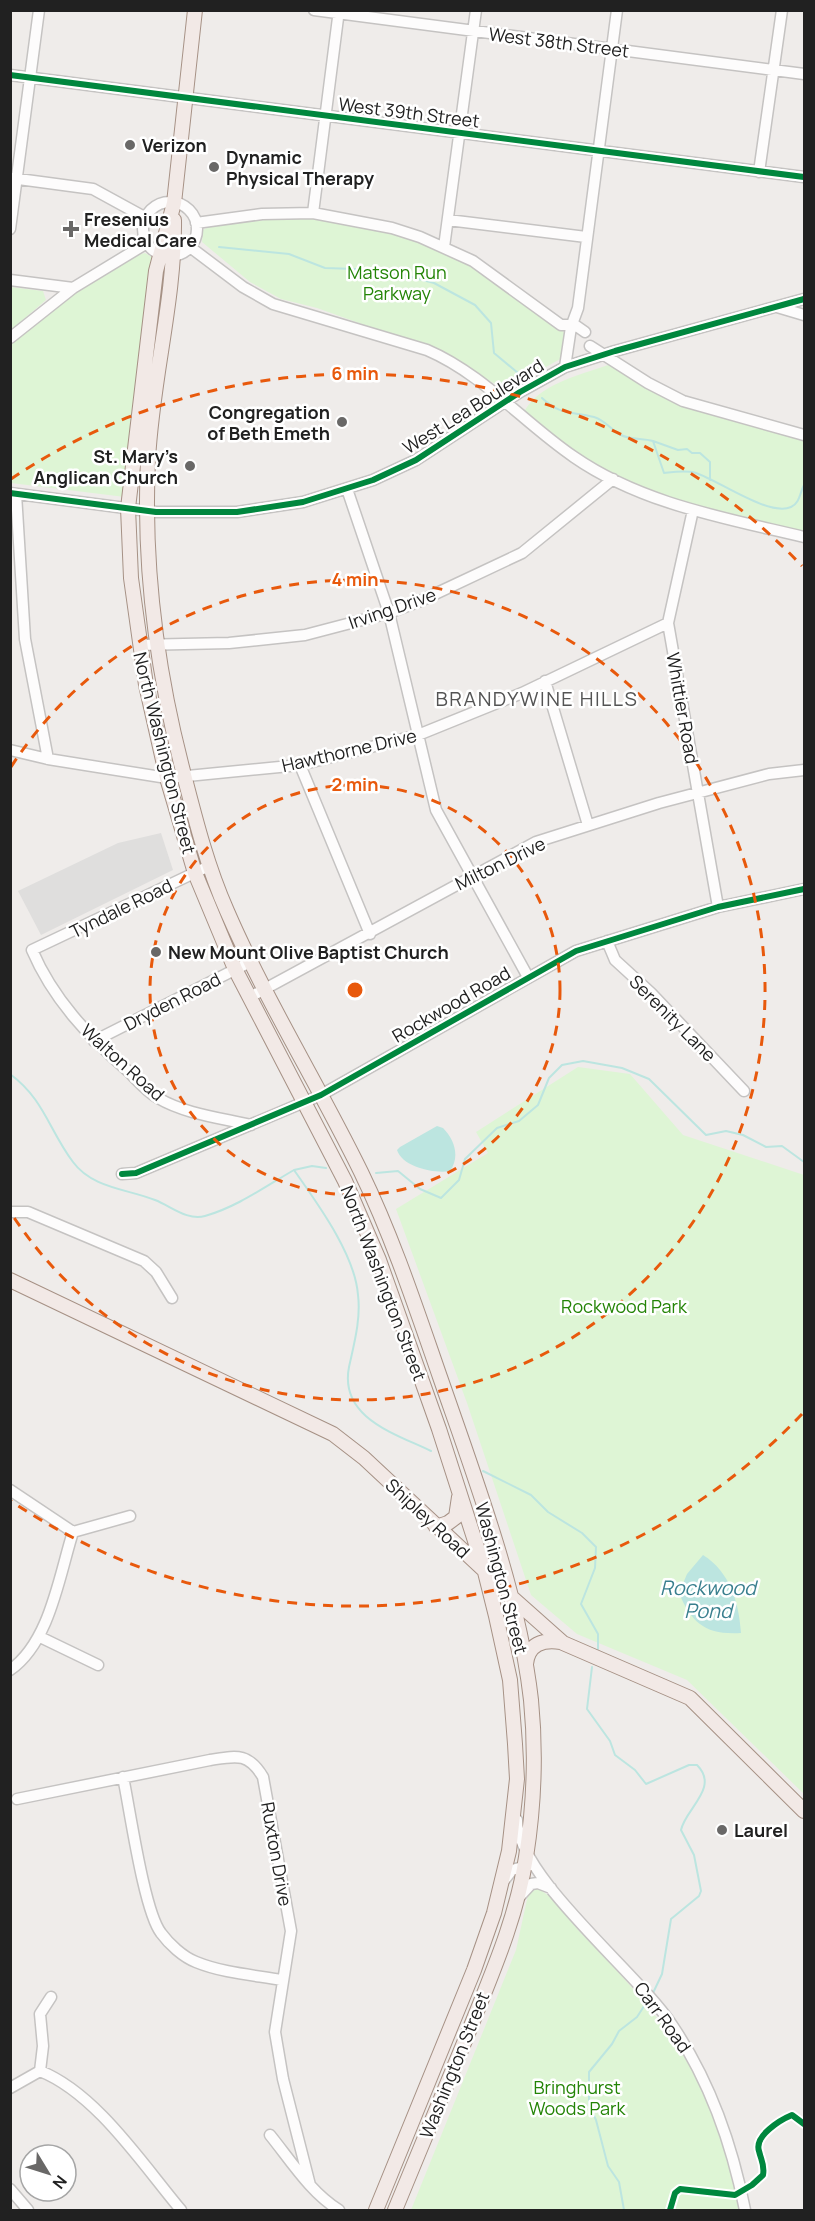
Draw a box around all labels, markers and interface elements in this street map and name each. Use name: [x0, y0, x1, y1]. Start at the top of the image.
street label: West 38th Street: [487, 21, 631, 63]
street label: West 39th Street: [337, 91, 481, 133]
place label: Verizon: [142, 133, 207, 157]
marker: Verizon: [123, 138, 137, 152]
place label: Dynamic Physical Therapy: [226, 145, 374, 190]
marker: Dynamic Physical Therapy: [207, 160, 221, 174]
place label: Fresenius Medical Care: [84, 207, 197, 252]
marker: Fresenius Medical Care: [62, 220, 80, 238]
park label: Matson Run Parkway: [347, 260, 447, 305]
street label: West Lea Boulevard: [398, 353, 548, 459]
text: 6 min: [331, 361, 379, 385]
place label: Congregation of Beth Emeth: [207, 400, 330, 445]
marker: Congregation of Beth Emeth: [335, 415, 349, 429]
place label: St. Mary’s Anglican Church: [34, 444, 178, 489]
marker: St. Mary’s Anglican Church: [183, 459, 197, 473]
text: 4 min: [331, 567, 379, 591]
street label: Irving Drive: [345, 582, 439, 634]
street label: North Washington Street: [128, 650, 202, 856]
street label: Whittier Road: [661, 650, 705, 766]
district label: BRANDYWINE HILLS: [436, 685, 638, 712]
street label: Hawthorne Drive: [279, 723, 419, 777]
text: 2 min: [332, 772, 378, 796]
street label: Milton Drive: [451, 831, 549, 895]
street label: Tyndale Road: [66, 873, 176, 943]
place label: New Mount Olive Baptist Church: [168, 940, 449, 964]
marker: New Mount Olive Baptist Church: [149, 945, 163, 959]
street label: Rockwood Road: [388, 960, 514, 1048]
street label: Dryden Road: [120, 966, 224, 1036]
street label: Serenity Lane: [624, 969, 722, 1067]
centre of rings: [345, 980, 365, 1000]
street label: Walton Road: [76, 1018, 170, 1106]
street label: North Washington Street: [336, 1182, 432, 1384]
park label: Rockwood Park: [561, 1294, 688, 1318]
street label: Shipley Road: [381, 1473, 475, 1563]
street label: Washington Street: [470, 1499, 534, 1657]
water label: Rockwood Pond: [660, 1574, 759, 1624]
street label: Ruxton Drive: [256, 1800, 298, 1908]
place label: Laurel: [734, 1818, 788, 1842]
marker: Laurel: [715, 1823, 729, 1837]
street label: Carr Road: [629, 1977, 697, 2057]
street label: Washington Street: [414, 1988, 494, 2142]
park label: Bringhurst Woods Park: [529, 2075, 626, 2120]
north arrow: [18, 2143, 78, 2203]
text: N: [48, 2171, 72, 2194]

